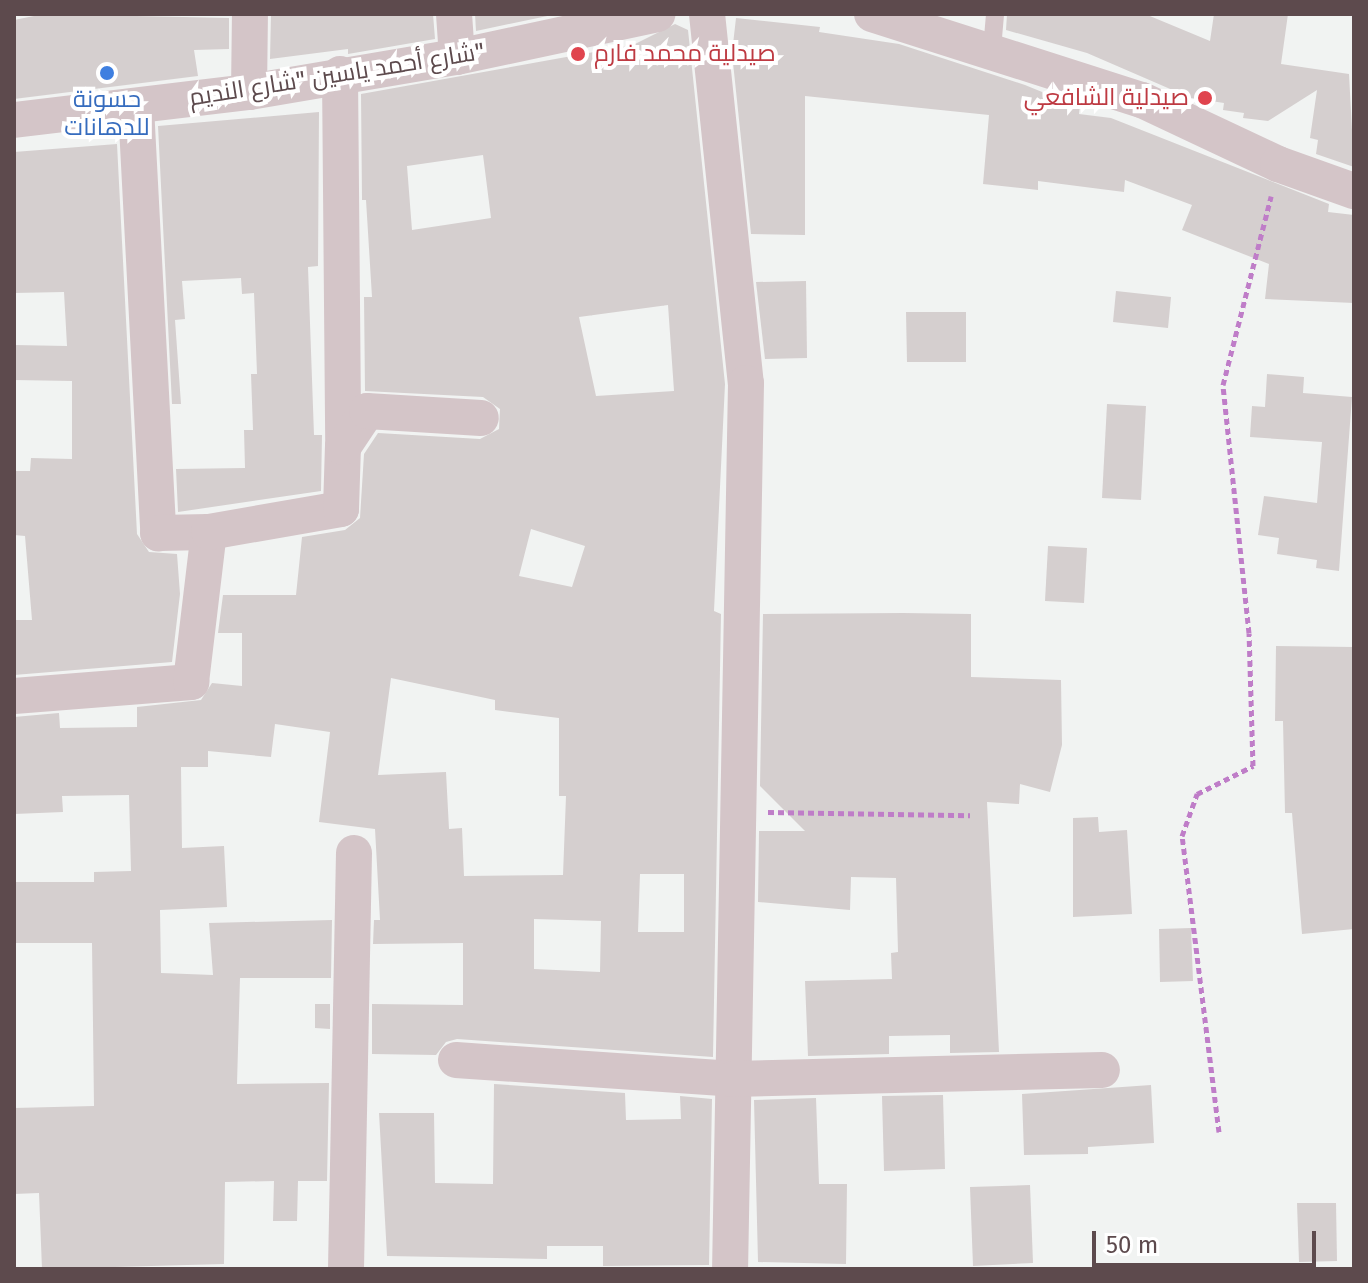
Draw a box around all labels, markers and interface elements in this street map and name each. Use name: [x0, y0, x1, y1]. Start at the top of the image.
street label: شارع أحمد ياسين "شارع النديم": [187, 37, 487, 113]
place label: صيدلية محمد فارم: [594, 40, 776, 68]
marker: صيدلية محمد فارم: [569, 45, 587, 63]
marker: حسونة للدهانات: [98, 64, 116, 82]
place label: صيدلية الشافعي: [1024, 84, 1189, 112]
place label: حسونة للدهانات: [64, 86, 150, 142]
marker: صيدلية الشافعي: [1196, 89, 1214, 107]
scale bar: [1096, 1215, 1320, 1265]
text: 50 m: [1106, 1231, 1158, 1259]

